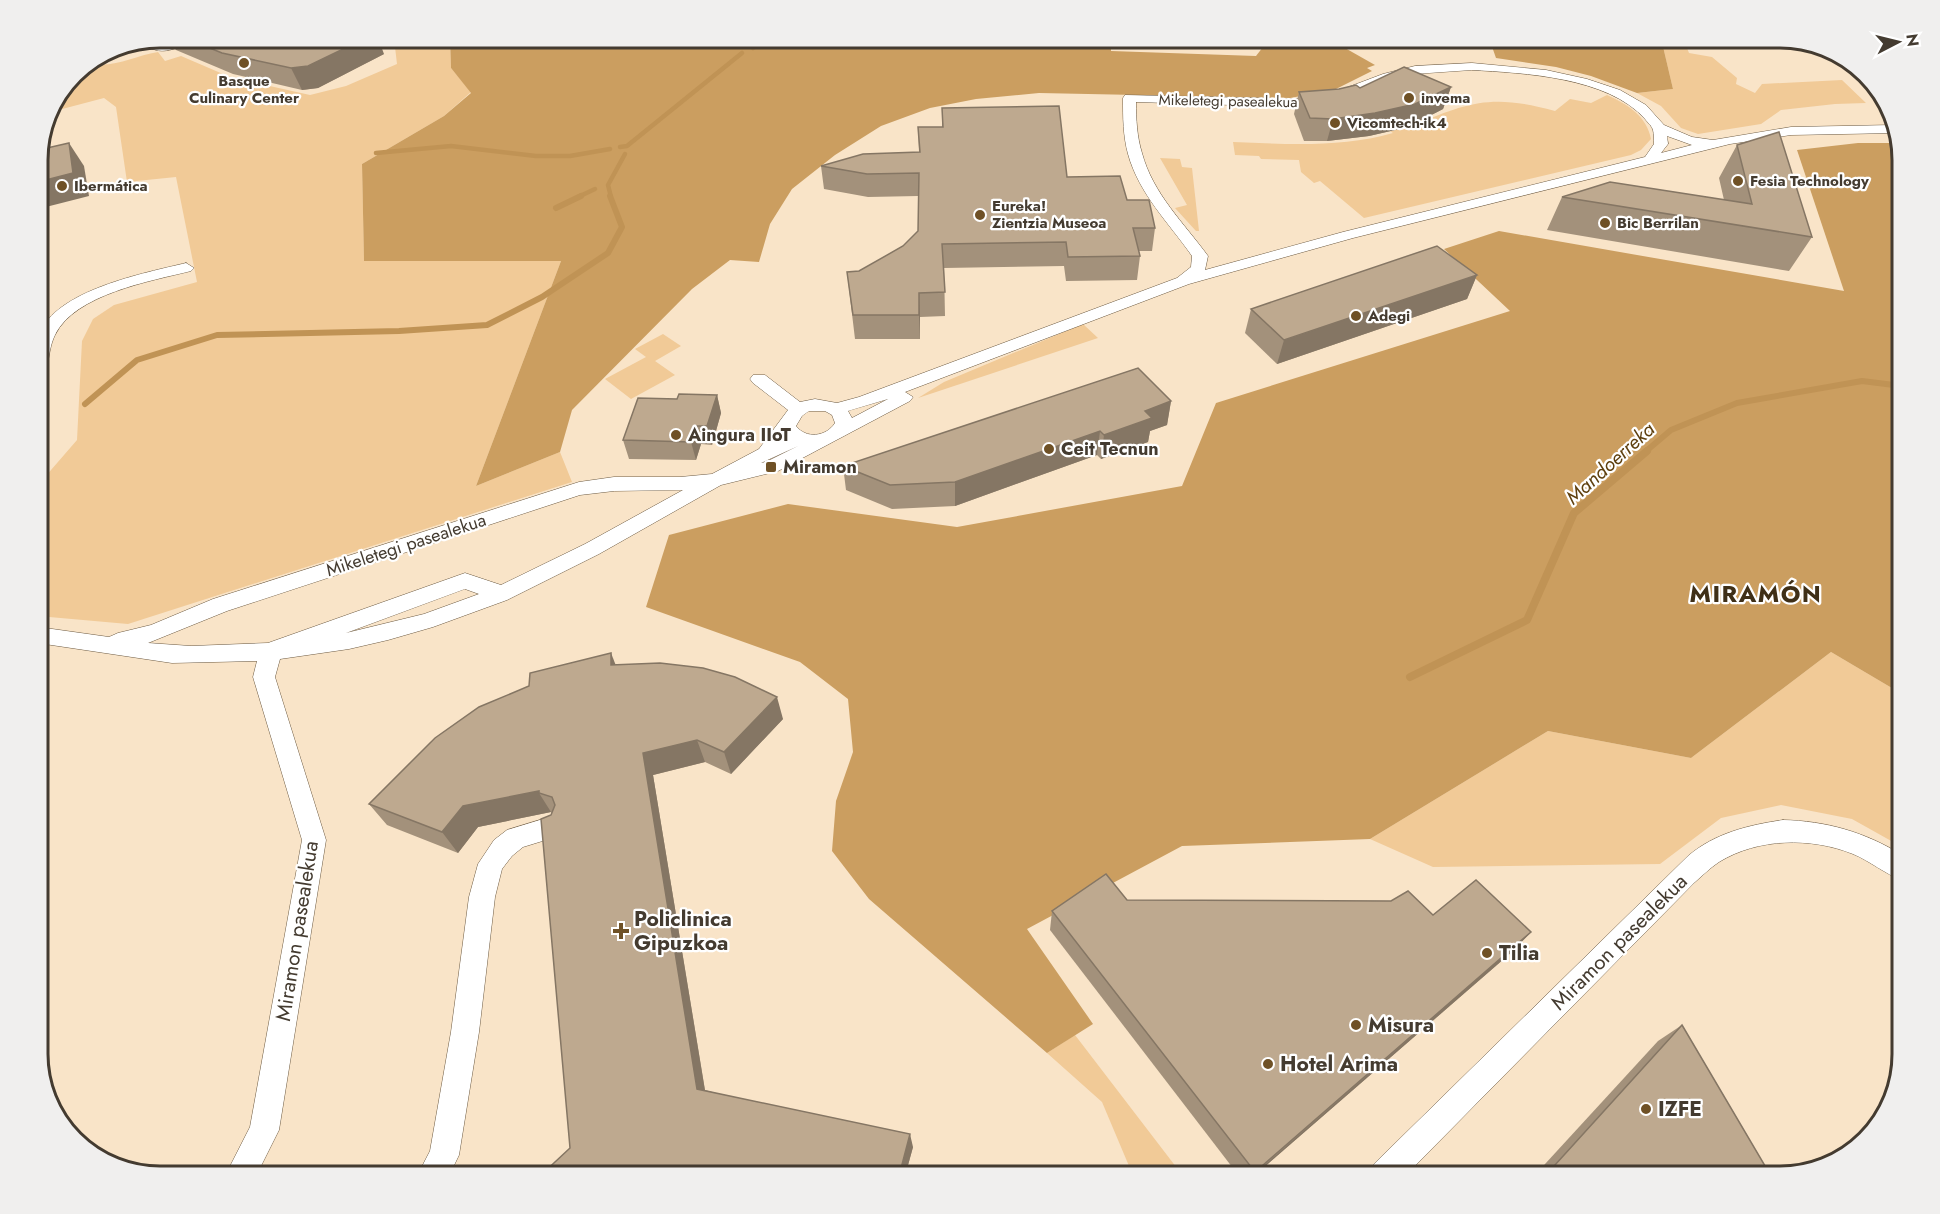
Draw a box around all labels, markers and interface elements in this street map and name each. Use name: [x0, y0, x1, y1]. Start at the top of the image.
north arrow: [1868, 12, 1928, 72]
text: N: [1900, 33, 1925, 48]
marker: Basque Culinary Center: [237, 56, 251, 70]
place label: Basque Culinary Center: [189, 70, 300, 109]
place label: invema: [1421, 87, 1470, 109]
street label: Mikeletegi pasealekua: [1158, 89, 1298, 113]
marker: invema: [1402, 91, 1416, 105]
place label: Vicomtech-ik4: [1346, 112, 1447, 134]
marker: Vicomtech-ik4: [1328, 116, 1342, 130]
place label: Fesia Technology: [1750, 170, 1869, 192]
marker: Fesia Technology: [1731, 174, 1745, 188]
place label: Ibermática: [74, 175, 148, 197]
marker: Ibermática: [55, 179, 69, 193]
place label: Eureka! Zientzia Museoa: [992, 195, 1106, 234]
marker: Eureka! Zientzia Museoa: [973, 208, 987, 222]
place label: Bic Berrilan: [1617, 212, 1699, 234]
marker: Bic Berrilan: [1598, 216, 1612, 230]
place label: Adegi: [1367, 305, 1410, 327]
marker: Adegi: [1349, 309, 1363, 323]
water label: Mandoerreka: [1559, 415, 1661, 511]
place label: Aingura IIoT: [687, 422, 792, 448]
marker: Aingura IIoT: [669, 428, 683, 442]
place label: Ceit Tecnun: [1061, 436, 1159, 462]
marker: Ceit Tecnun: [1042, 442, 1056, 456]
place label: Miramon: [783, 454, 857, 480]
marker: Miramon: [764, 460, 778, 474]
street label: Mikeletegi pasealekua: [323, 507, 489, 583]
district label: MIRAMÓN: [1690, 576, 1822, 611]
street label: Miramon pasealekua: [268, 839, 326, 1023]
street label: Miramon pasealekua: [1544, 867, 1694, 1017]
place label: Policlinica Gipuzkoa: [634, 904, 732, 958]
marker: Policlinica Gipuzkoa: [612, 922, 630, 940]
place label: Tilia: [1499, 938, 1539, 968]
marker: Tilia: [1480, 946, 1494, 960]
place label: Misura: [1368, 1010, 1434, 1040]
marker: Misura: [1349, 1018, 1363, 1032]
place label: Hotel Arima: [1280, 1049, 1398, 1079]
marker: Hotel Arima: [1261, 1057, 1275, 1071]
place label: IZFE: [1658, 1094, 1702, 1124]
marker: IZFE: [1639, 1102, 1653, 1116]

